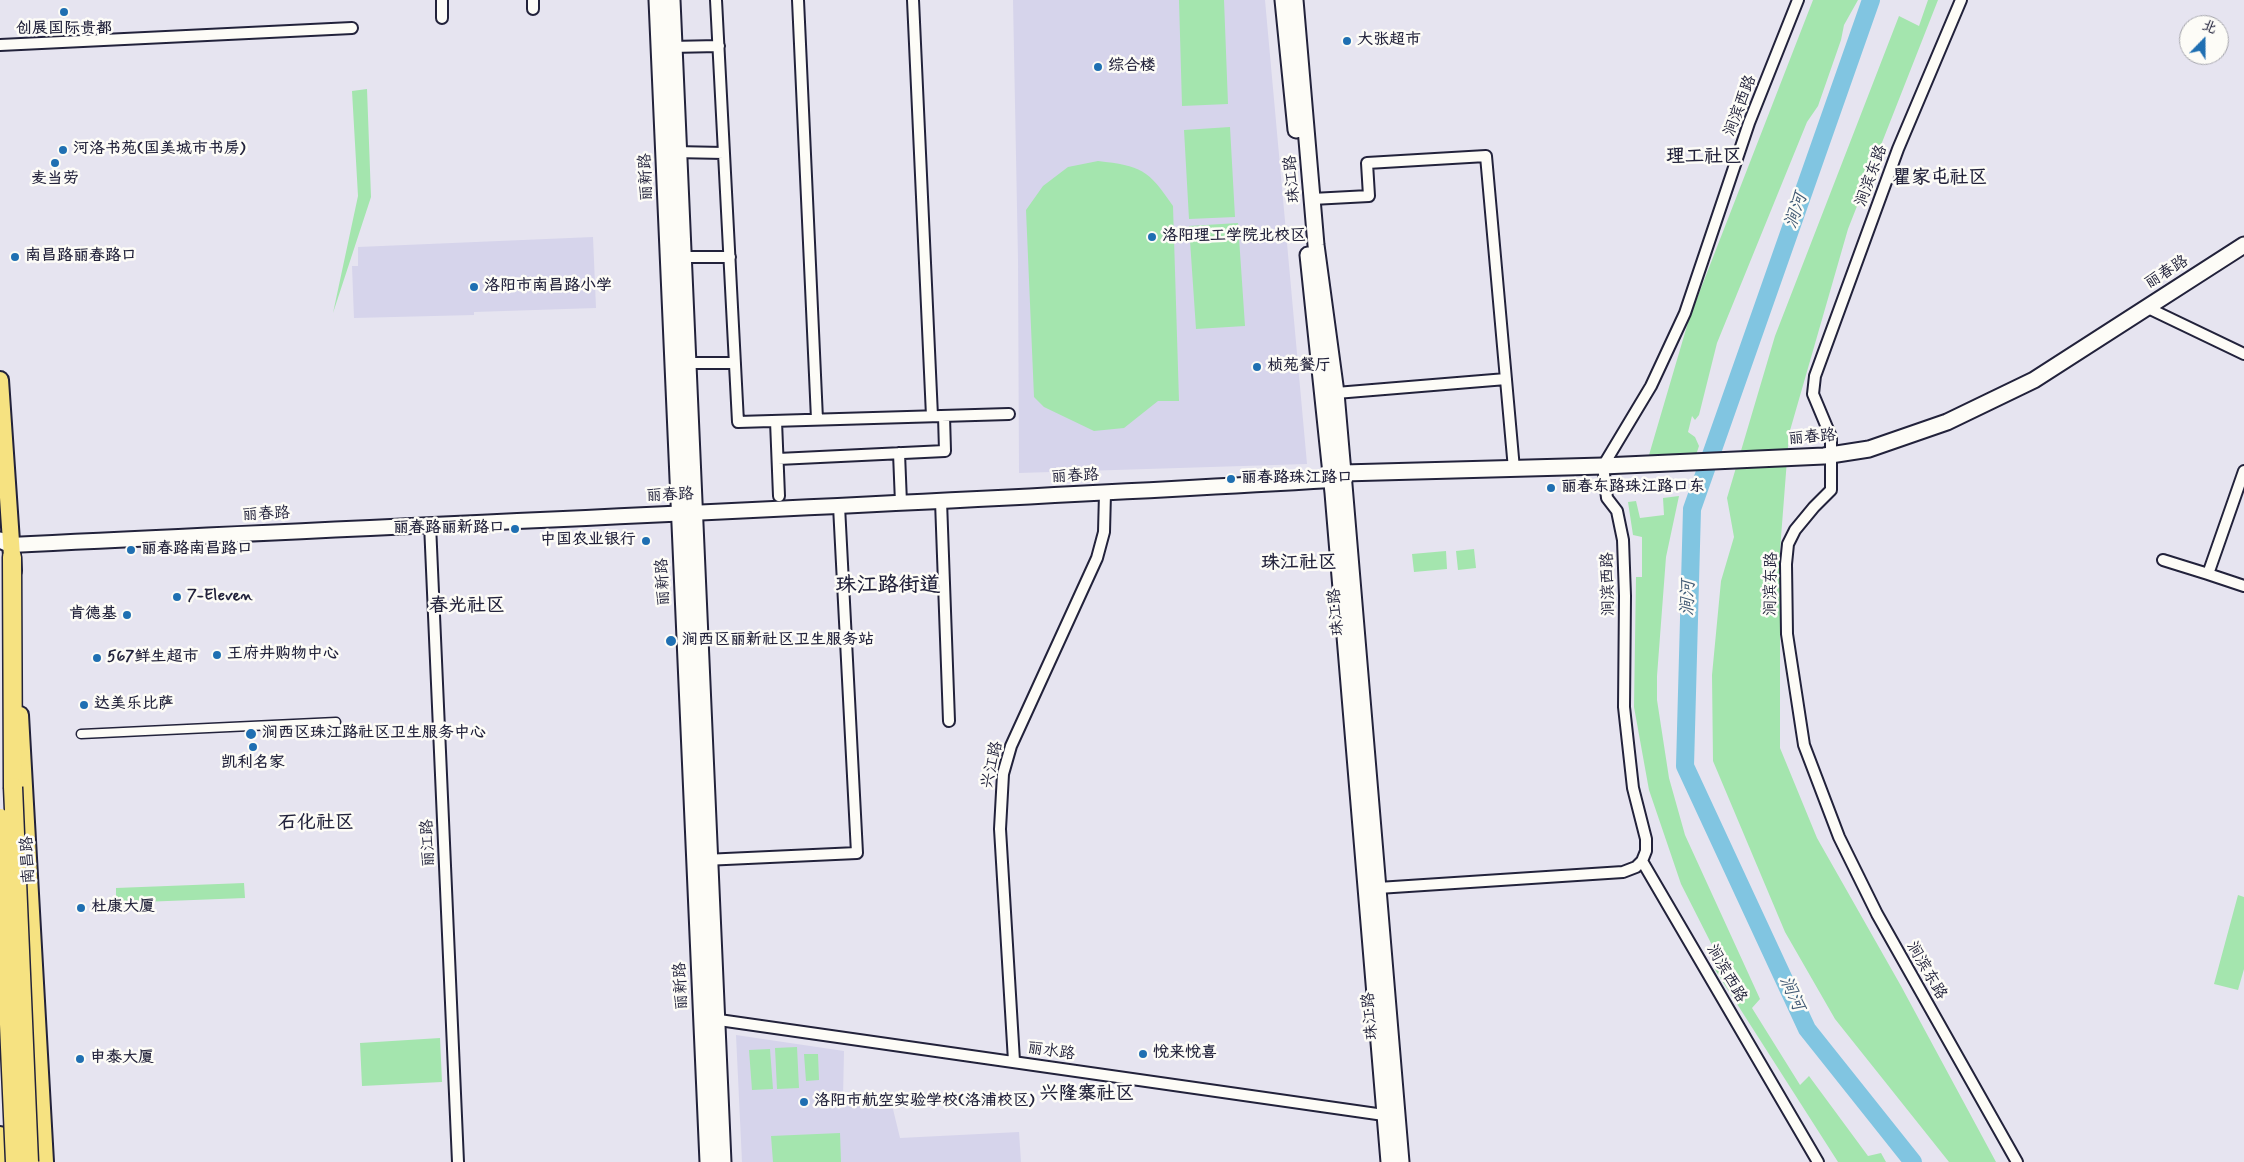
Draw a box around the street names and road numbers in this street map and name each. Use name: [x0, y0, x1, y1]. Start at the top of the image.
street label: 涧滨西路: [1721, 73, 1761, 139]
street label: 涧滨东路: [1852, 143, 1892, 209]
street label: 丽新路: [637, 153, 657, 201]
street label: 珠江路: [1281, 154, 1305, 204]
street label: 丽春路: [2142, 252, 2192, 294]
street label: 丽春路: [1787, 426, 1837, 450]
street label: 丽春路: [1051, 466, 1099, 488]
street label: 丽春路: [646, 486, 694, 506]
street label: 丽春路: [242, 504, 290, 526]
street label: 涧滨西路: [1599, 552, 1619, 616]
street label: 涧滨东路: [1762, 552, 1782, 616]
street label: 丽新路: [653, 558, 675, 606]
street label: 珠江路: [1325, 587, 1349, 637]
street label: 兴江路: [978, 739, 1008, 791]
street label: 丽江路: [419, 819, 439, 867]
street label: 南昌路: [18, 836, 40, 884]
street label: 涧滨东路: [1902, 938, 1950, 1004]
street label: 涧滨西路: [1702, 941, 1750, 1007]
street label: 丽新路: [671, 962, 693, 1010]
street label: 珠江路: [1359, 991, 1383, 1041]
street label: 丽水路: [1026, 1039, 1076, 1065]

